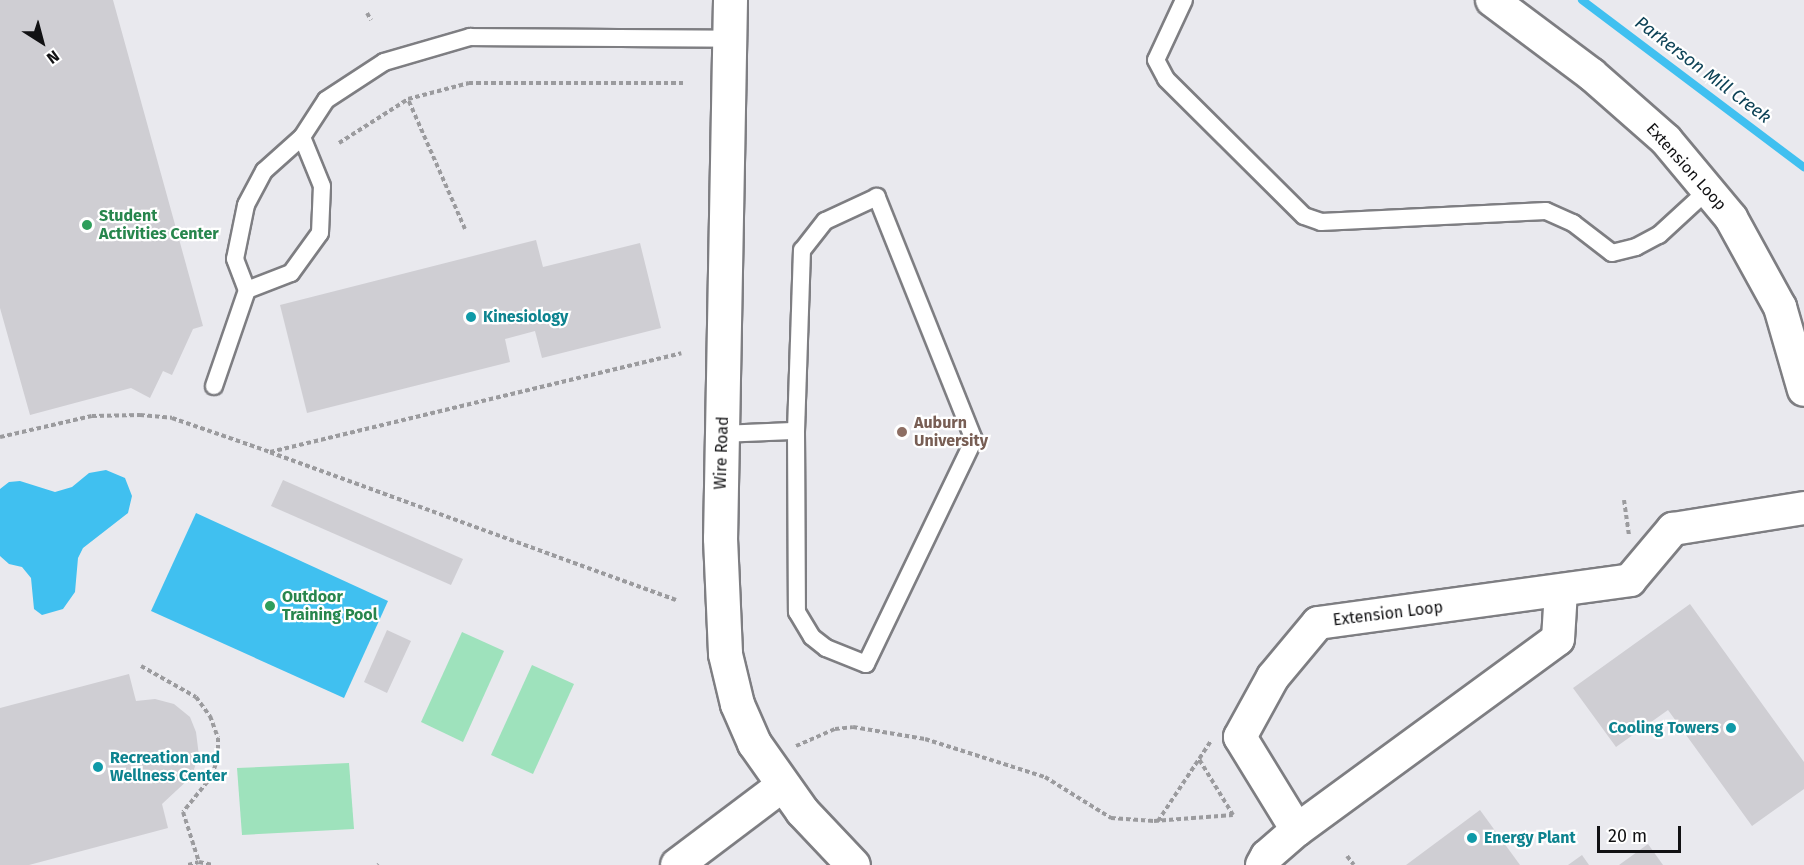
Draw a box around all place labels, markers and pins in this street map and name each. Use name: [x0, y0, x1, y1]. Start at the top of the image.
place label: Student Activities Center: [99, 206, 219, 244]
marker: Student Activities Center: [80, 218, 94, 232]
place label: Kinesiology: [483, 307, 568, 327]
marker: Kinesiology: [464, 310, 478, 324]
place label: Auburn University: [914, 413, 988, 451]
marker: Auburn University: [895, 425, 909, 439]
place label: Outdoor Training Pool: [282, 587, 377, 625]
marker: Outdoor Training Pool: [263, 599, 277, 613]
place label: Cooling Towers: [1608, 718, 1719, 738]
marker: Cooling Towers: [1724, 721, 1738, 735]
place label: Recreation and Wellness Center: [110, 748, 227, 786]
marker: Recreation and Wellness Center: [91, 760, 105, 774]
place label: Energy Plant: [1484, 828, 1576, 848]
marker: Energy Plant: [1465, 831, 1479, 845]

